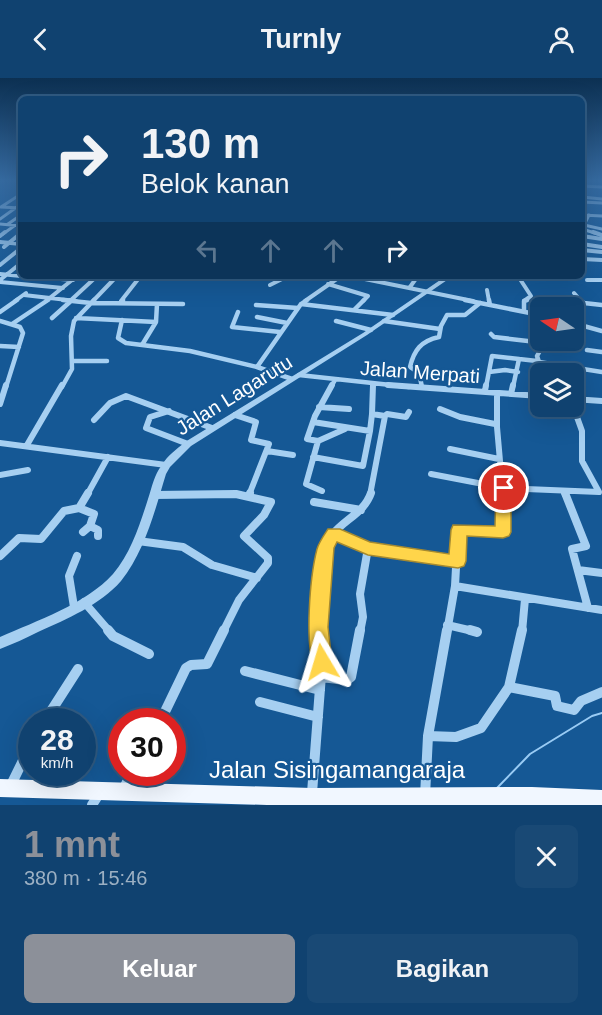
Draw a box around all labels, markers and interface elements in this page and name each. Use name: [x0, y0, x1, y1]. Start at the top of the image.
icon: back: [24, 23, 57, 56]
icon: person: [545, 23, 578, 56]
text: Turnly: [261, 24, 341, 54]
icon: right: [42, 120, 120, 198]
text: 130 m: [141, 120, 260, 167]
text: Belok kanan: [141, 169, 290, 199]
icon: left: [191, 234, 224, 267]
icon: ahead: [254, 234, 287, 267]
icon: ahead: [317, 234, 350, 267]
icon: right: [380, 234, 413, 267]
north arrow: [530, 297, 584, 351]
map controls: [530, 297, 584, 417]
street label: Jalan Lagarutu: [172, 351, 296, 439]
street label: Jalan Merpati: [359, 357, 481, 387]
button: layers: [530, 363, 584, 417]
pin: [478, 462, 529, 513]
icon: arrive: [487, 471, 520, 504]
position arrow: [290, 630, 354, 694]
speed limit sign: 30: [108, 708, 186, 786]
text: 28: [40, 723, 74, 756]
text: km/h: [41, 754, 73, 771]
street label: Jalan Sisingamangaraja: [209, 756, 466, 783]
text: 1 mnt: [24, 824, 120, 865]
button: close: [515, 825, 578, 888]
text: 380 m · 15:46: [24, 867, 147, 889]
button: Keluar: [24, 934, 295, 1003]
button: Bagikan: [307, 934, 578, 1003]

